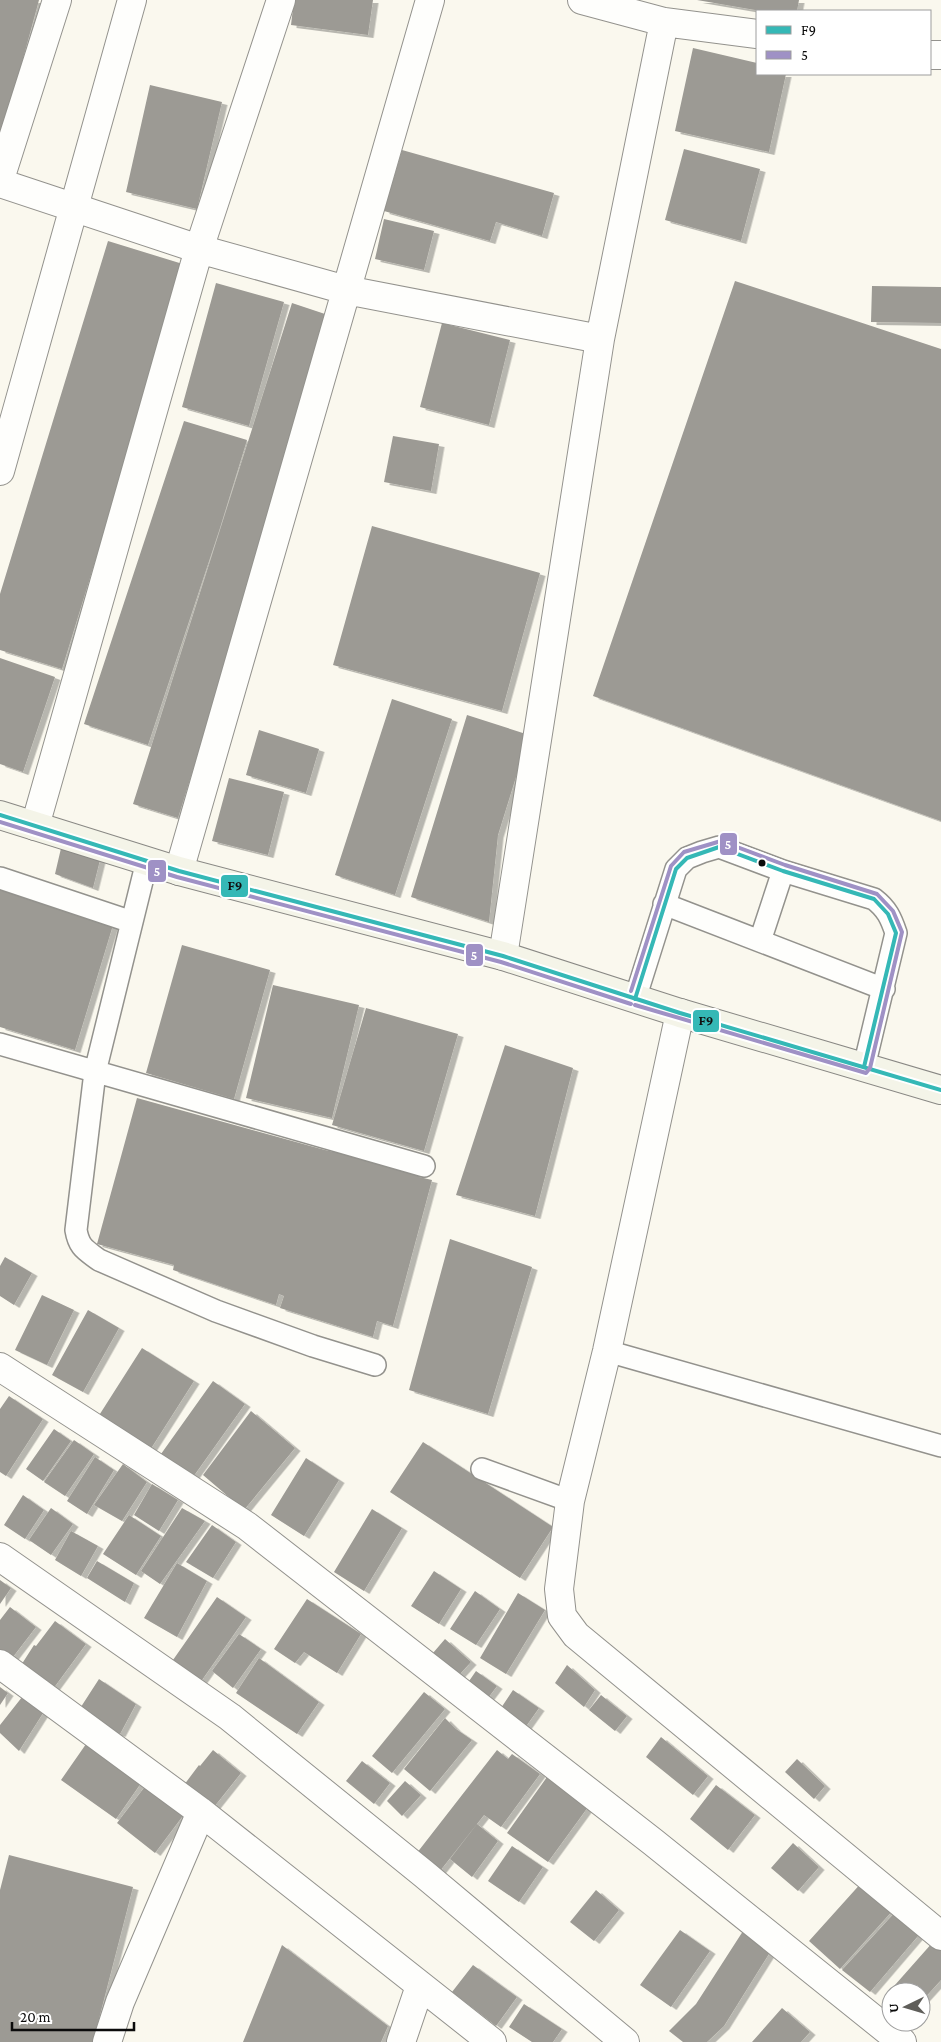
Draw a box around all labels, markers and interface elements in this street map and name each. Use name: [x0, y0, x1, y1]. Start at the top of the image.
legend: [756, 10, 931, 75]
text: F9: [801, 22, 816, 38]
text: 5: [801, 47, 808, 63]
line badge: 5: [719, 832, 738, 856]
text: 5: [725, 836, 732, 852]
unlabelled marker: [757, 858, 767, 868]
line badge: 5: [147, 859, 167, 883]
text: 5: [154, 863, 161, 879]
line badge: F9: [220, 874, 249, 898]
text: F9: [228, 877, 243, 893]
line badge: 5: [465, 943, 484, 967]
text: 5: [471, 947, 478, 963]
line badge: F9: [692, 1009, 720, 1033]
text: F9: [699, 1012, 714, 1028]
north arrow: [881, 1982, 931, 2032]
scale bar: [12, 2000, 135, 2032]
text: U: [885, 2002, 901, 2014]
text: 20 m: [20, 2009, 51, 2025]

